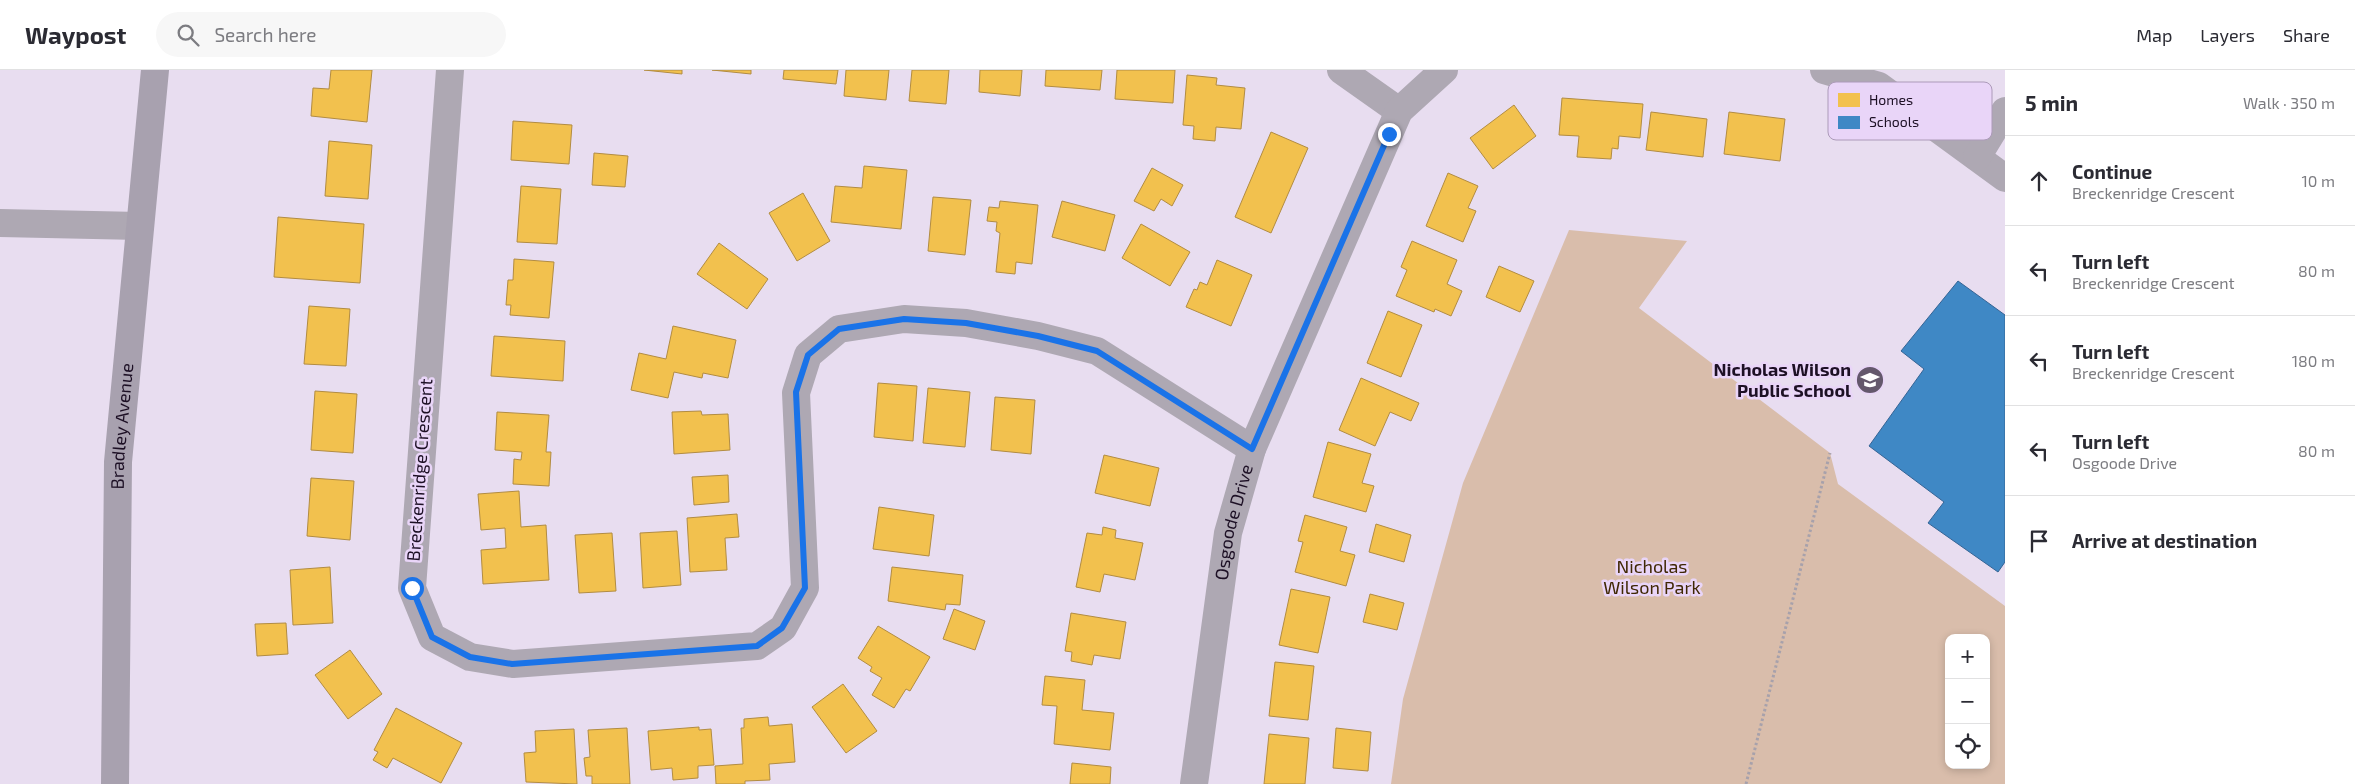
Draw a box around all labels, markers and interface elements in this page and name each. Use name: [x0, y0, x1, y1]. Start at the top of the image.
search box: [156, 12, 506, 57]
text: Waypost: [25, 20, 126, 49]
icon: search: [174, 21, 202, 49]
text: Search here: [214, 23, 317, 46]
text: Map: [2136, 24, 2172, 46]
text: Layers: [2200, 24, 2255, 46]
text: Share: [2283, 24, 2330, 46]
legend: [1828, 82, 1992, 140]
text: 5 min: [2025, 90, 2078, 115]
text: Homes: [1869, 91, 1913, 108]
text: Walk · 350 m: [2243, 93, 2335, 112]
text: Schools: [1869, 113, 1919, 130]
route end: [1378, 123, 1401, 146]
text: Continue: [2072, 160, 2152, 183]
icon: ahead: [2025, 167, 2053, 195]
text: 10 m: [2301, 171, 2335, 190]
text: Breckenridge Crescent: [2072, 183, 2235, 202]
text: Turn left: [2072, 250, 2149, 273]
icon: left: [2025, 257, 2053, 285]
text: 80 m: [2298, 261, 2335, 280]
text: Breckenridge Crescent: [2072, 273, 2235, 292]
text: Turn left: [2072, 340, 2149, 363]
icon: left: [2025, 347, 2053, 375]
text: 180 m: [2292, 351, 2335, 370]
place label: Nicholas Wilson Public School: [1714, 358, 1851, 401]
street label: Bradley Avenue: [106, 362, 137, 489]
text: Breckenridge Crescent: [2072, 363, 2235, 382]
school or university icon: Nicholas Wilson Public School: [1855, 365, 1885, 395]
street label: Breckenridge Crescent: [402, 378, 436, 562]
text: Turn left: [2072, 430, 2149, 453]
icon: left: [2025, 437, 2053, 465]
text: 80 m: [2298, 441, 2335, 460]
text: Osgoode Drive: [2072, 453, 2177, 472]
street label: Osgoode Drive: [1210, 462, 1257, 581]
icon: arrive: [2025, 527, 2053, 555]
text: Arrive at destination: [2072, 529, 2257, 552]
park label: Nicholas Wilson Park: [1603, 555, 1701, 598]
route start: [401, 577, 424, 600]
map controls: [1945, 634, 1990, 769]
button: +: [1945, 634, 1990, 679]
button: −: [1945, 679, 1990, 724]
button: locate: [1945, 724, 1990, 769]

